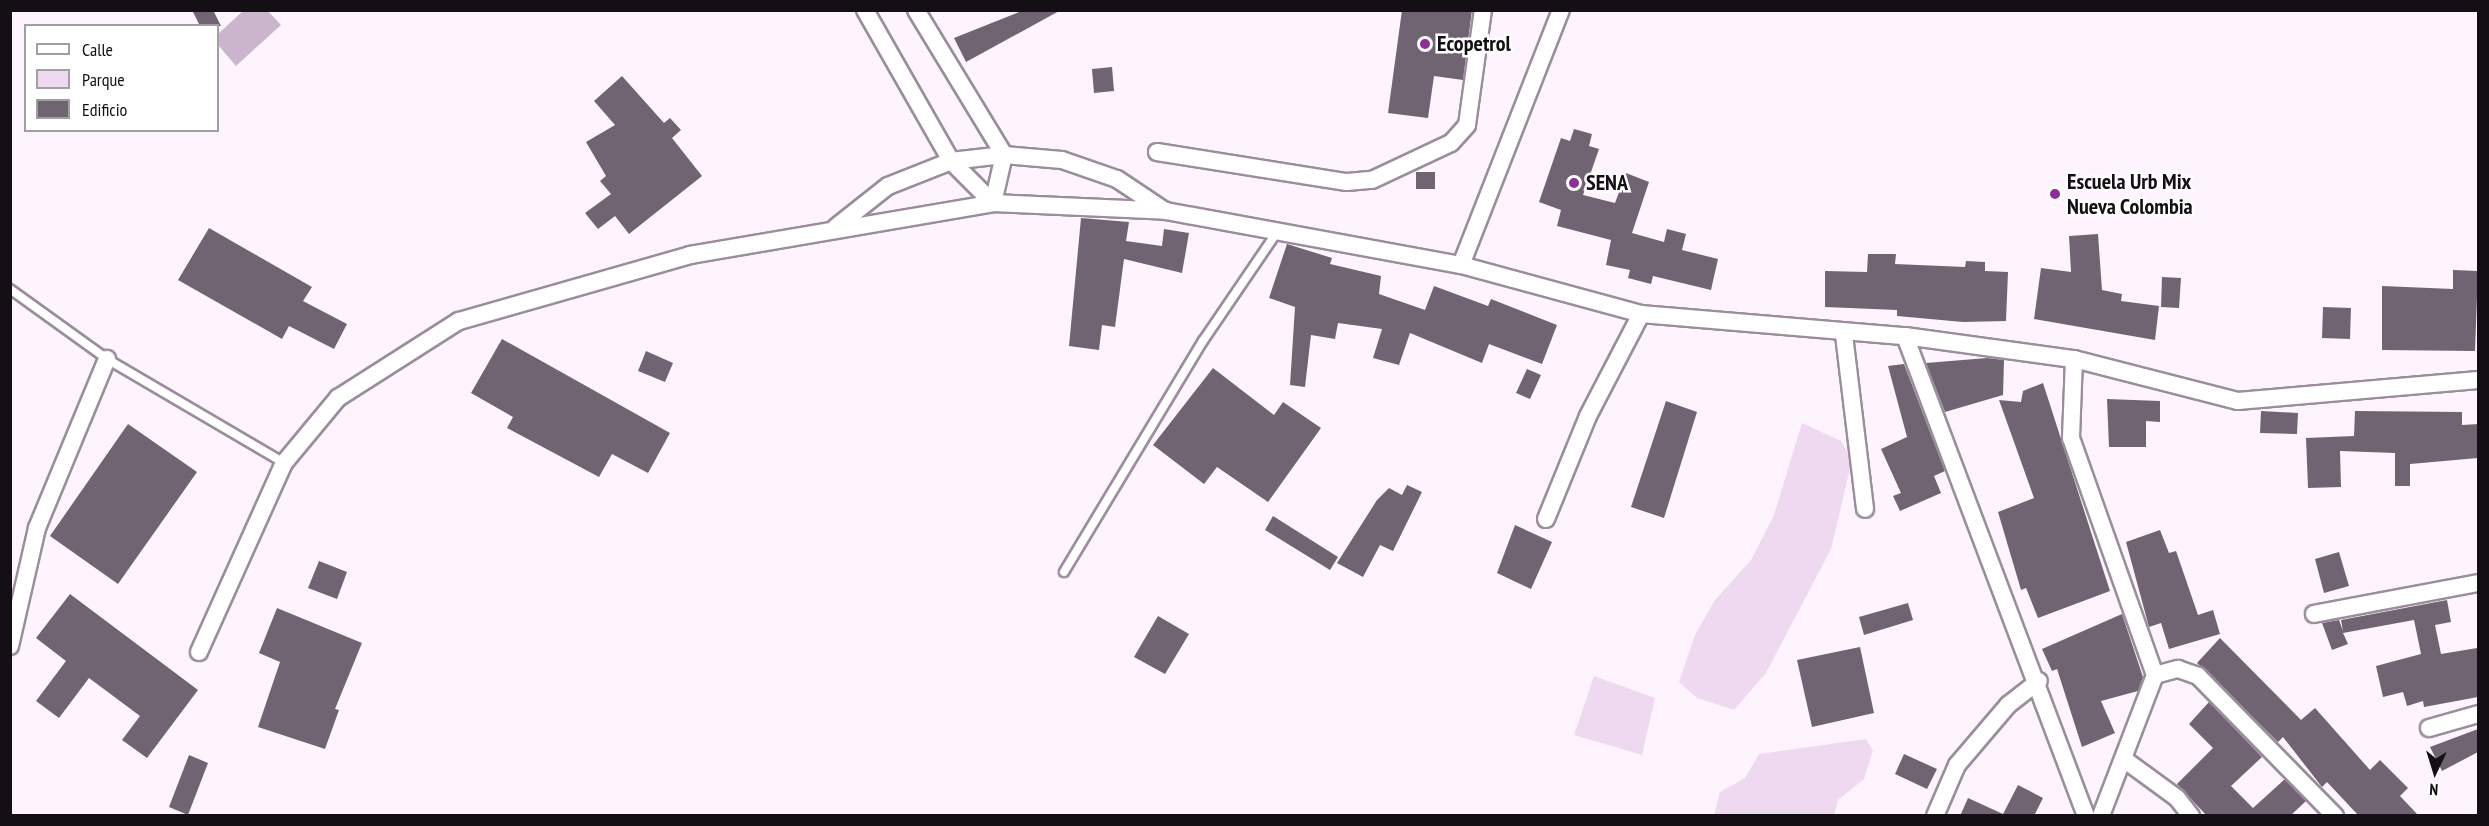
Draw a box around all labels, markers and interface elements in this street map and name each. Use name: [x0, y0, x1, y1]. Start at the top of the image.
legend: [24, 24, 219, 132]
place label: Ecopetrol: [1437, 31, 1511, 57]
marker: Ecopetrol: [1418, 37, 1432, 51]
text: Calle: [82, 38, 113, 61]
text: Parque: [82, 68, 125, 91]
text: Edificio: [82, 98, 127, 121]
place label: Escuela Urb Mix Nueva Colombia: [2067, 168, 2193, 220]
place label: SENA: [1586, 170, 1628, 196]
marker: SENA: [1567, 176, 1581, 190]
marker: Escuela Urb Mix Nueva Colombia: [2048, 187, 2062, 201]
north arrow: [2405, 742, 2465, 802]
text: N: [2429, 780, 2439, 800]

